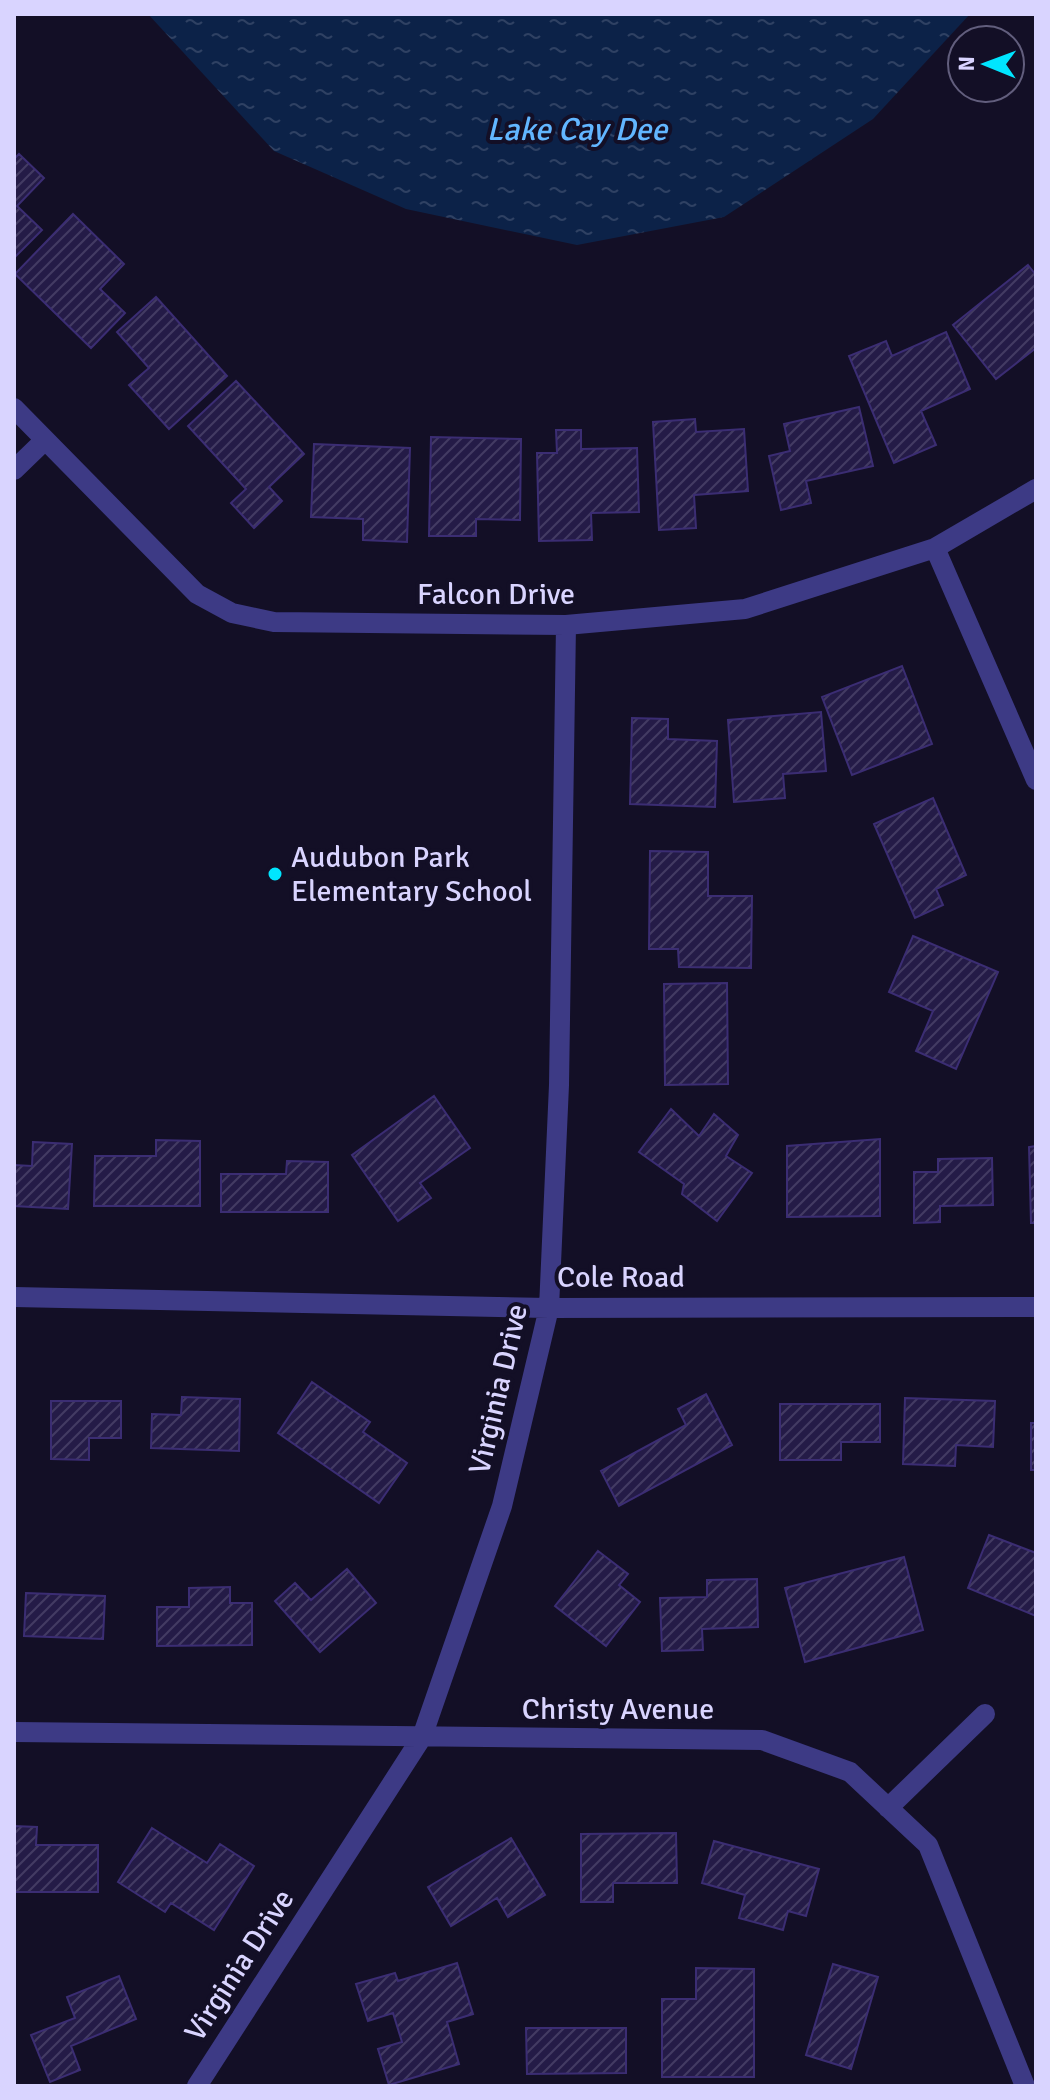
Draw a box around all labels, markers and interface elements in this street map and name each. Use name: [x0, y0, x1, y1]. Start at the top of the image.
north arrow: [946, 24, 1026, 104]
text: N: [953, 56, 980, 72]
water label: Lake Cay Dee: [487, 110, 669, 149]
street label: Falcon Drive: [417, 576, 575, 613]
place label: Audubon Park Elementary School: [291, 839, 532, 910]
marker: Audubon Park Elementary School: [266, 865, 284, 883]
street label: Cole Road: [557, 1259, 685, 1296]
street label: Virginia Drive: [461, 1300, 536, 1478]
street label: Christy Avenue: [522, 1691, 714, 1728]
street label: Virginia Drive: [177, 1882, 302, 2048]

